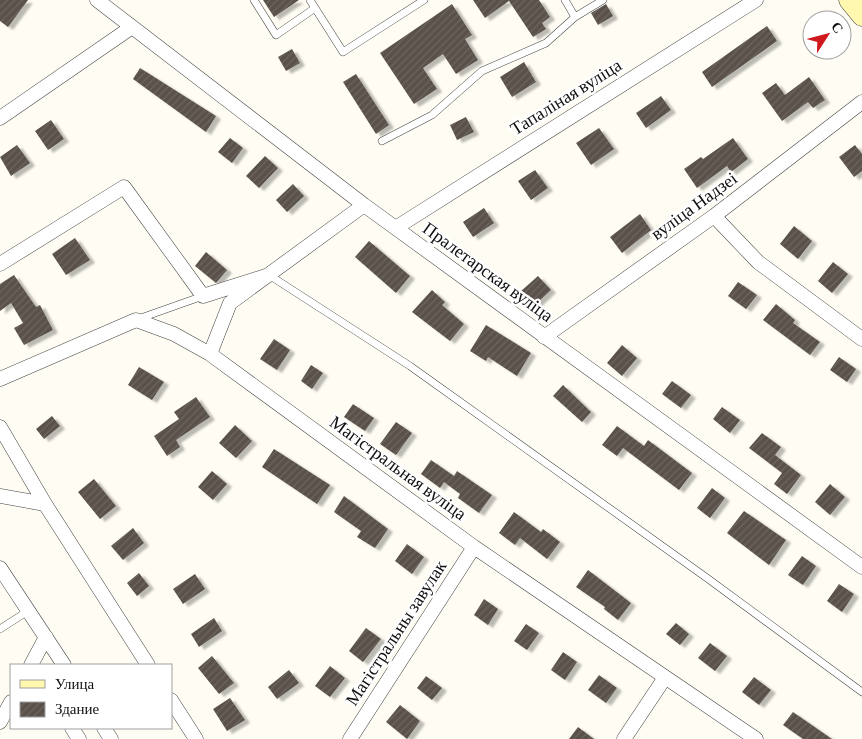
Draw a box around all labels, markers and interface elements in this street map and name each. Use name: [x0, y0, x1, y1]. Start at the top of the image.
north arrow: [802, 10, 852, 60]
text: С: [828, 19, 847, 36]
street label: Тапаліная вуліца: [507, 55, 625, 139]
street label: вуліца Надзеі: [647, 168, 741, 244]
street label: Пралетарская вуліца: [419, 218, 557, 326]
street label: Магістральная вуліца: [326, 412, 470, 524]
street label: Магістральны завулак: [342, 557, 450, 709]
legend: [10, 664, 172, 729]
text: Улица: [55, 676, 94, 692]
text: Здание: [55, 701, 99, 717]

